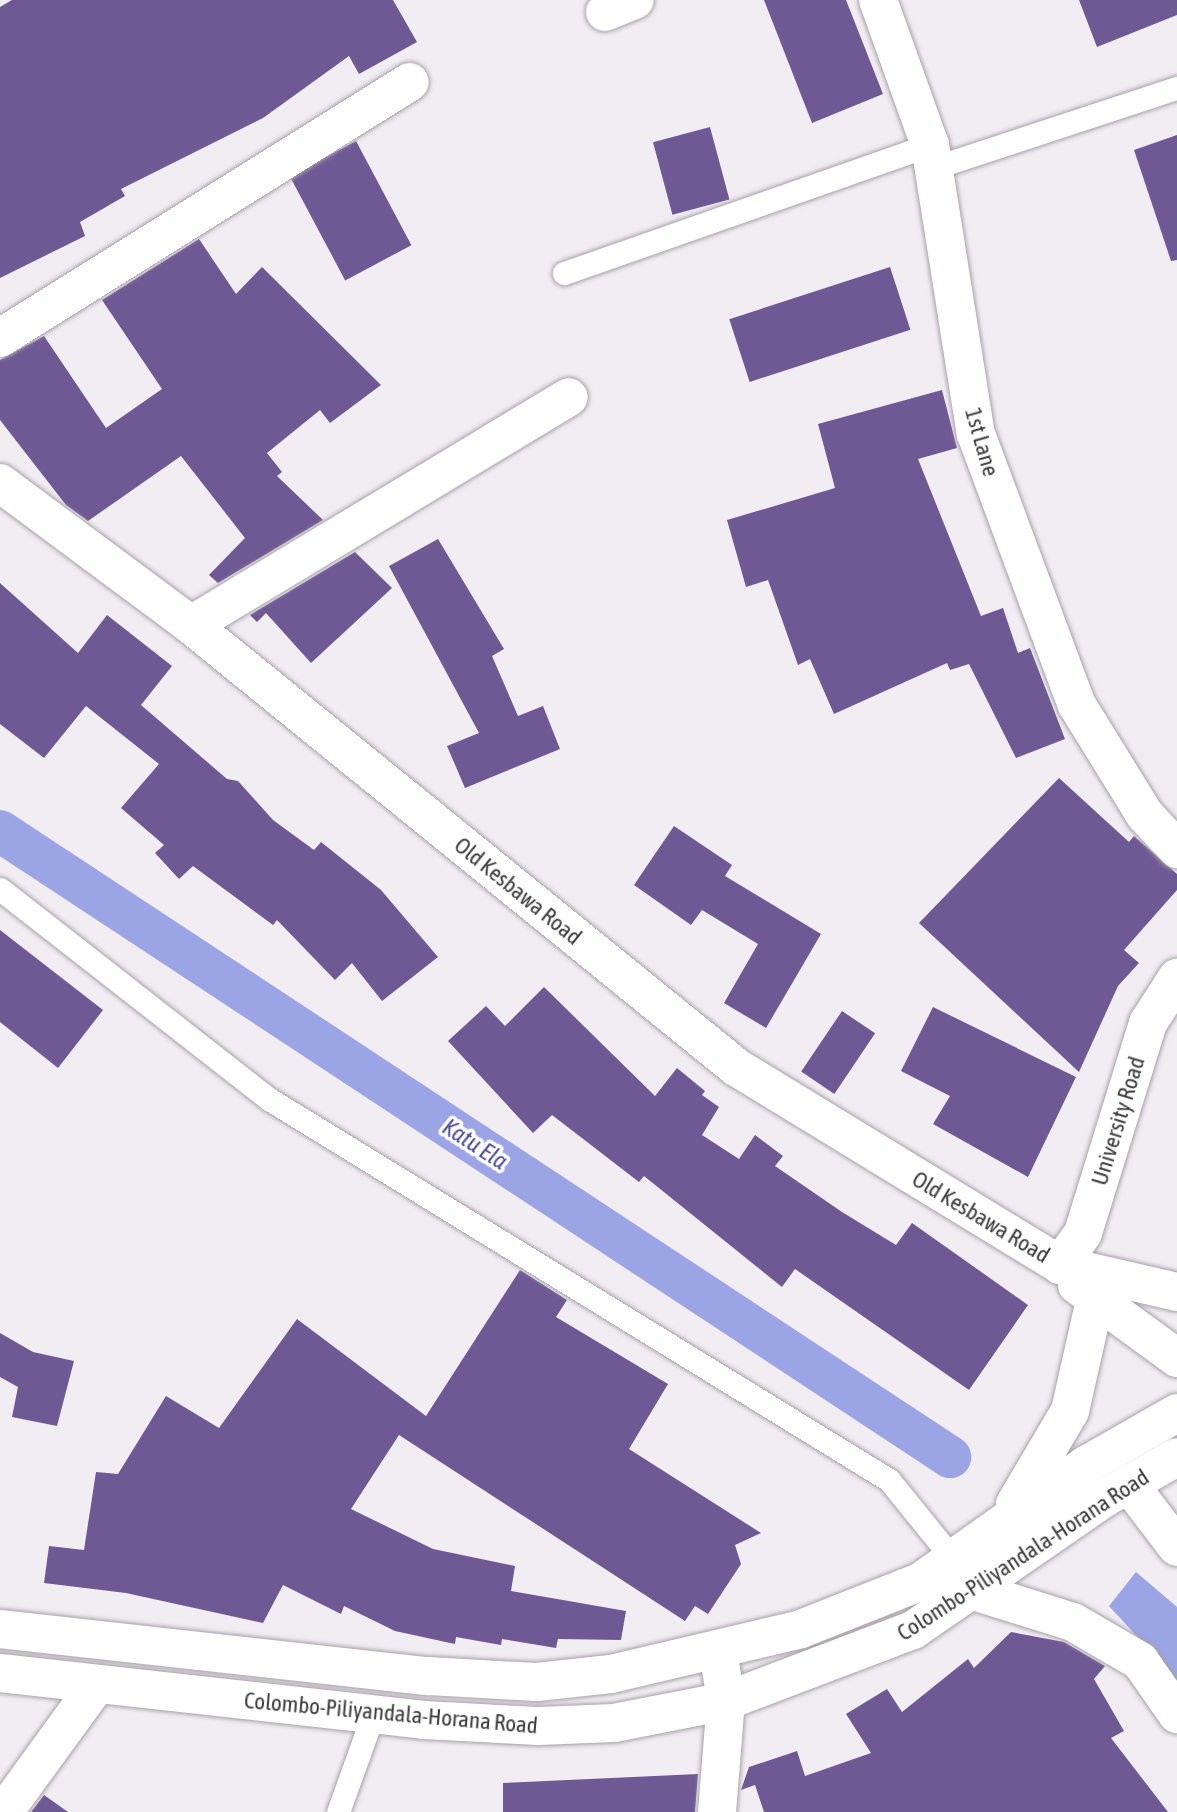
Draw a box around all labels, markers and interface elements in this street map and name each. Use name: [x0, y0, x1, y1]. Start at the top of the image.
street label: 1st Lane: [959, 405, 1005, 479]
street label: Old Kesbawa Road: [449, 831, 587, 951]
street label: University Road: [1085, 1053, 1151, 1189]
water label: Katu Ela: [437, 1112, 513, 1176]
street label: Old Kesbawa Road: [907, 1165, 1055, 1269]
street label: Colombo-Piliyandala-Horana Road: [892, 1463, 1154, 1647]
street label: Colombo-Piliyandala-Horana Road: [243, 1686, 539, 1740]

